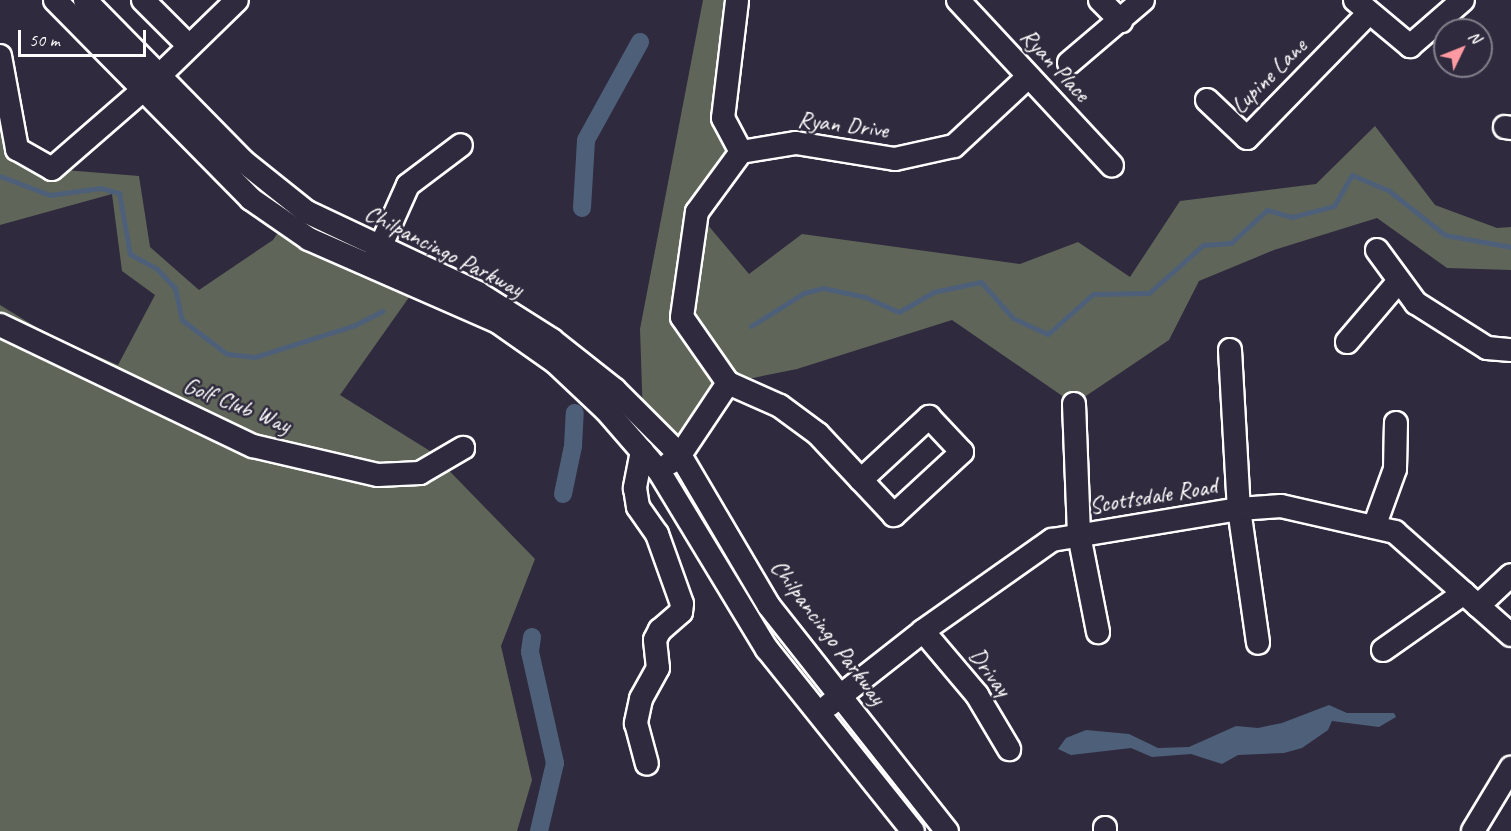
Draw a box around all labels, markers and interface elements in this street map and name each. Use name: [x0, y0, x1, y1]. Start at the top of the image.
scale bar: [21, 18, 148, 56]
north arrow: [1433, 18, 1493, 78]
street label: Ryan Place: [1014, 22, 1096, 108]
text: N: [1464, 27, 1485, 48]
text: 50 m: [29, 29, 60, 51]
street label: Lupine Lane: [1225, 32, 1313, 120]
street label: Ryan Drive: [796, 105, 890, 145]
street label: Chilpancingo Parkway: [359, 198, 529, 304]
street label: Golf Club Way: [179, 370, 295, 440]
street label: Scottsdale Road: [1087, 472, 1219, 520]
street label: Chilpancingo Parkway: [764, 553, 892, 711]
street label: Drivay: [963, 642, 1017, 702]

